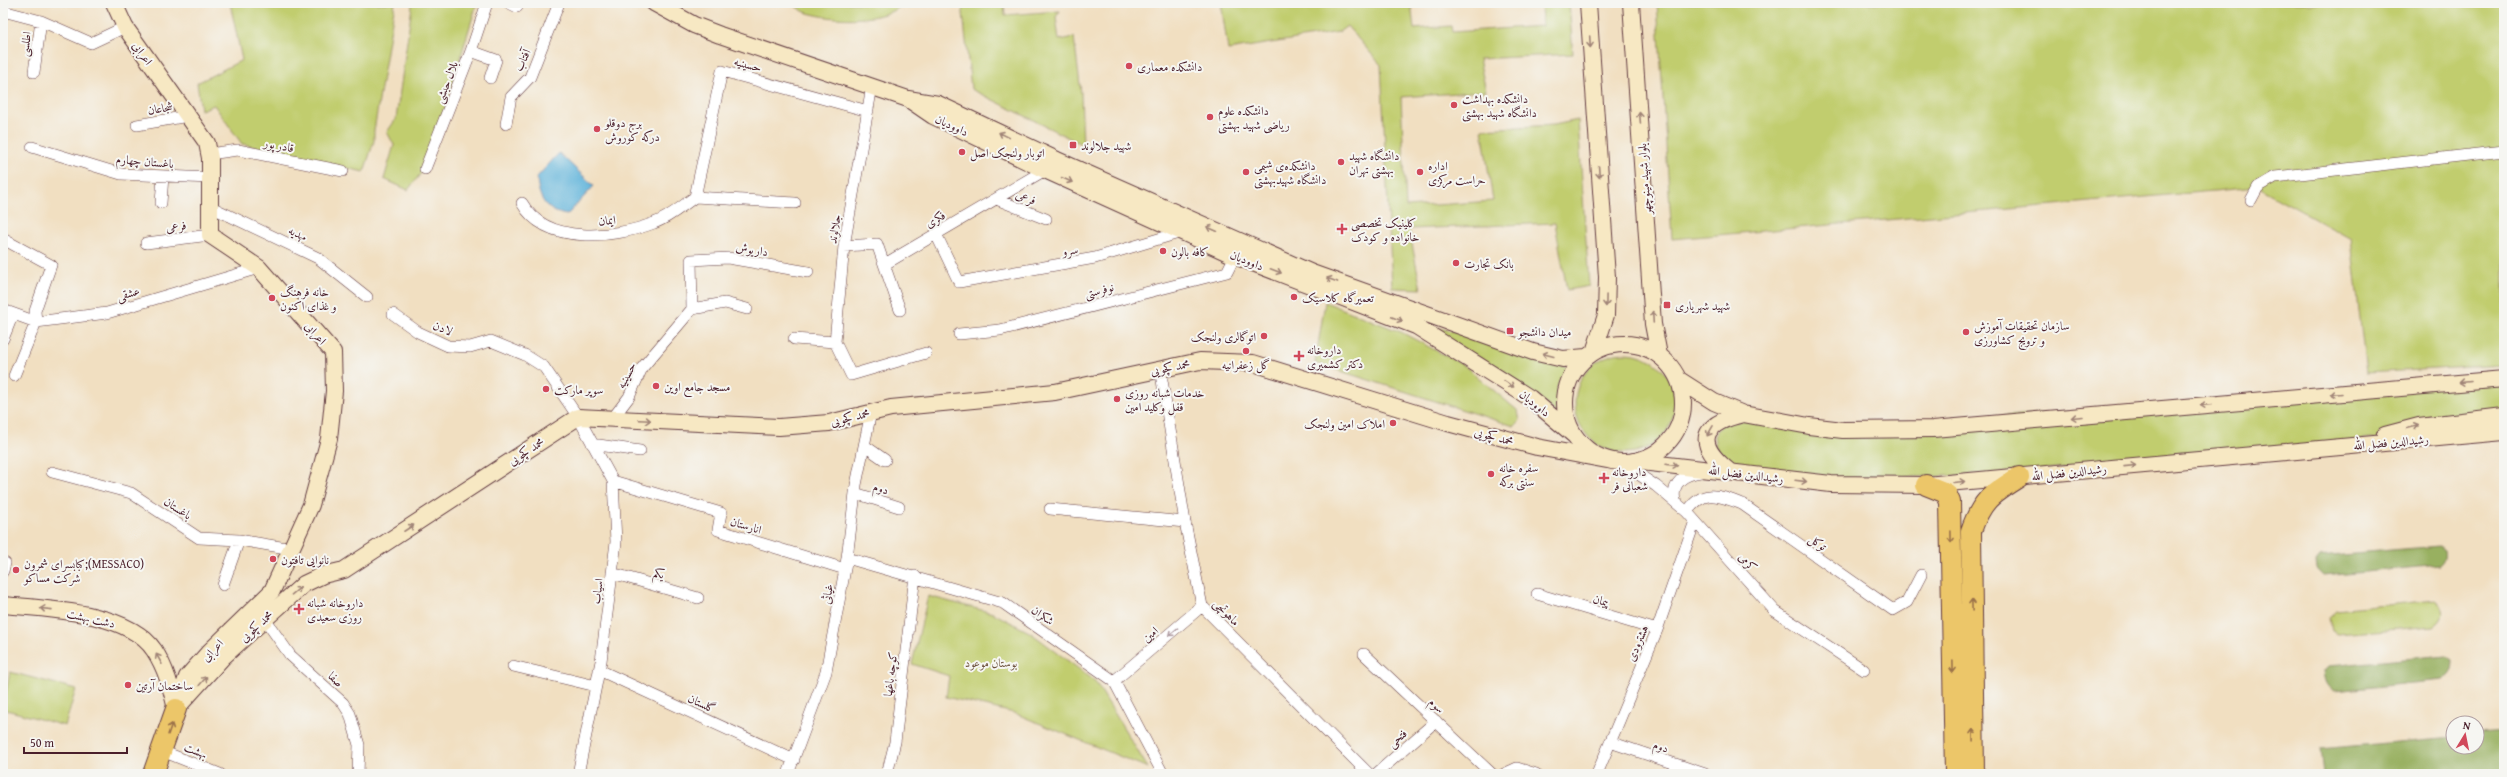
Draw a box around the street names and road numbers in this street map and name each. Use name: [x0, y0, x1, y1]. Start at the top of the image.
street label: اطلسی: [15, 30, 36, 58]
street label: اعرابی: [128, 38, 157, 69]
street label: آفتاب: [509, 45, 535, 74]
street label: حسینیه: [732, 52, 764, 76]
street label: بلال حبشی: [430, 58, 463, 106]
street label: شجاعان: [146, 98, 174, 118]
street label: داوودیان: [933, 110, 971, 140]
street label: قادر پور: [261, 134, 296, 157]
street label: بلوار شهید مینوچهر: [1633, 143, 1655, 217]
street label: باغستان چهارم: [115, 150, 175, 175]
street label: فرعی: [1013, 185, 1039, 209]
street label: فکری: [922, 206, 948, 232]
street label: ایمان: [598, 211, 617, 229]
street label: جلالوند: [823, 213, 845, 245]
street label: فرعی: [165, 216, 187, 236]
street label: مهدیه: [286, 221, 311, 245]
street label: داریوش: [734, 238, 770, 260]
street label: سرو: [1059, 240, 1079, 260]
street label: داوودیان: [1228, 246, 1266, 274]
street label: نوفرستی: [1082, 278, 1116, 303]
street label: عشقی: [114, 282, 142, 305]
street label: لادن: [431, 316, 456, 340]
street label: اعرابی: [300, 318, 331, 349]
street label: محمد کچویی: [1149, 355, 1191, 379]
street label: حسینیه: [612, 359, 640, 391]
street label: داوودیان: [1516, 386, 1554, 420]
street label: محمد کچویی: [829, 404, 871, 430]
street label: محمد کچویی: [1473, 423, 1515, 449]
street label: رشیدالدین فضل الله: [2353, 429, 2430, 455]
street label: محمد کچویی: [505, 433, 547, 469]
street label: رشیدالدین فضل الله: [2030, 459, 2108, 485]
street label: رشیدالدین فضل الله: [1707, 460, 1785, 488]
street label: دوم: [870, 478, 891, 501]
street label: باغستان: [161, 493, 195, 523]
street label: انارستان: [728, 512, 764, 538]
street label: توکل: [1805, 530, 1831, 556]
street label: کرمی: [1735, 549, 1761, 575]
street label: یکم: [651, 563, 667, 586]
street label: اسیاب: [587, 577, 607, 605]
street label: غیاثی: [817, 582, 837, 605]
street label: پیمان: [1591, 590, 1612, 611]
street label: ماهوتچی: [1209, 595, 1244, 630]
street label: شکران: [1028, 601, 1058, 629]
street label: دشت بهشت: [65, 604, 117, 632]
street label: محمد کچویی: [235, 606, 277, 646]
street label: امین: [1138, 622, 1162, 646]
street label: هشترودی: [1622, 622, 1652, 664]
street label: اعرابی: [197, 635, 228, 666]
street label: کوچه باغها: [879, 651, 902, 697]
street label: صفا: [324, 667, 348, 691]
street label: گلستان: [685, 689, 719, 717]
street label: سوم: [1423, 693, 1449, 719]
street label: فتحی: [1384, 725, 1411, 752]
street label: دوم: [1650, 735, 1671, 759]
street label: بهشت: [182, 738, 210, 762]

